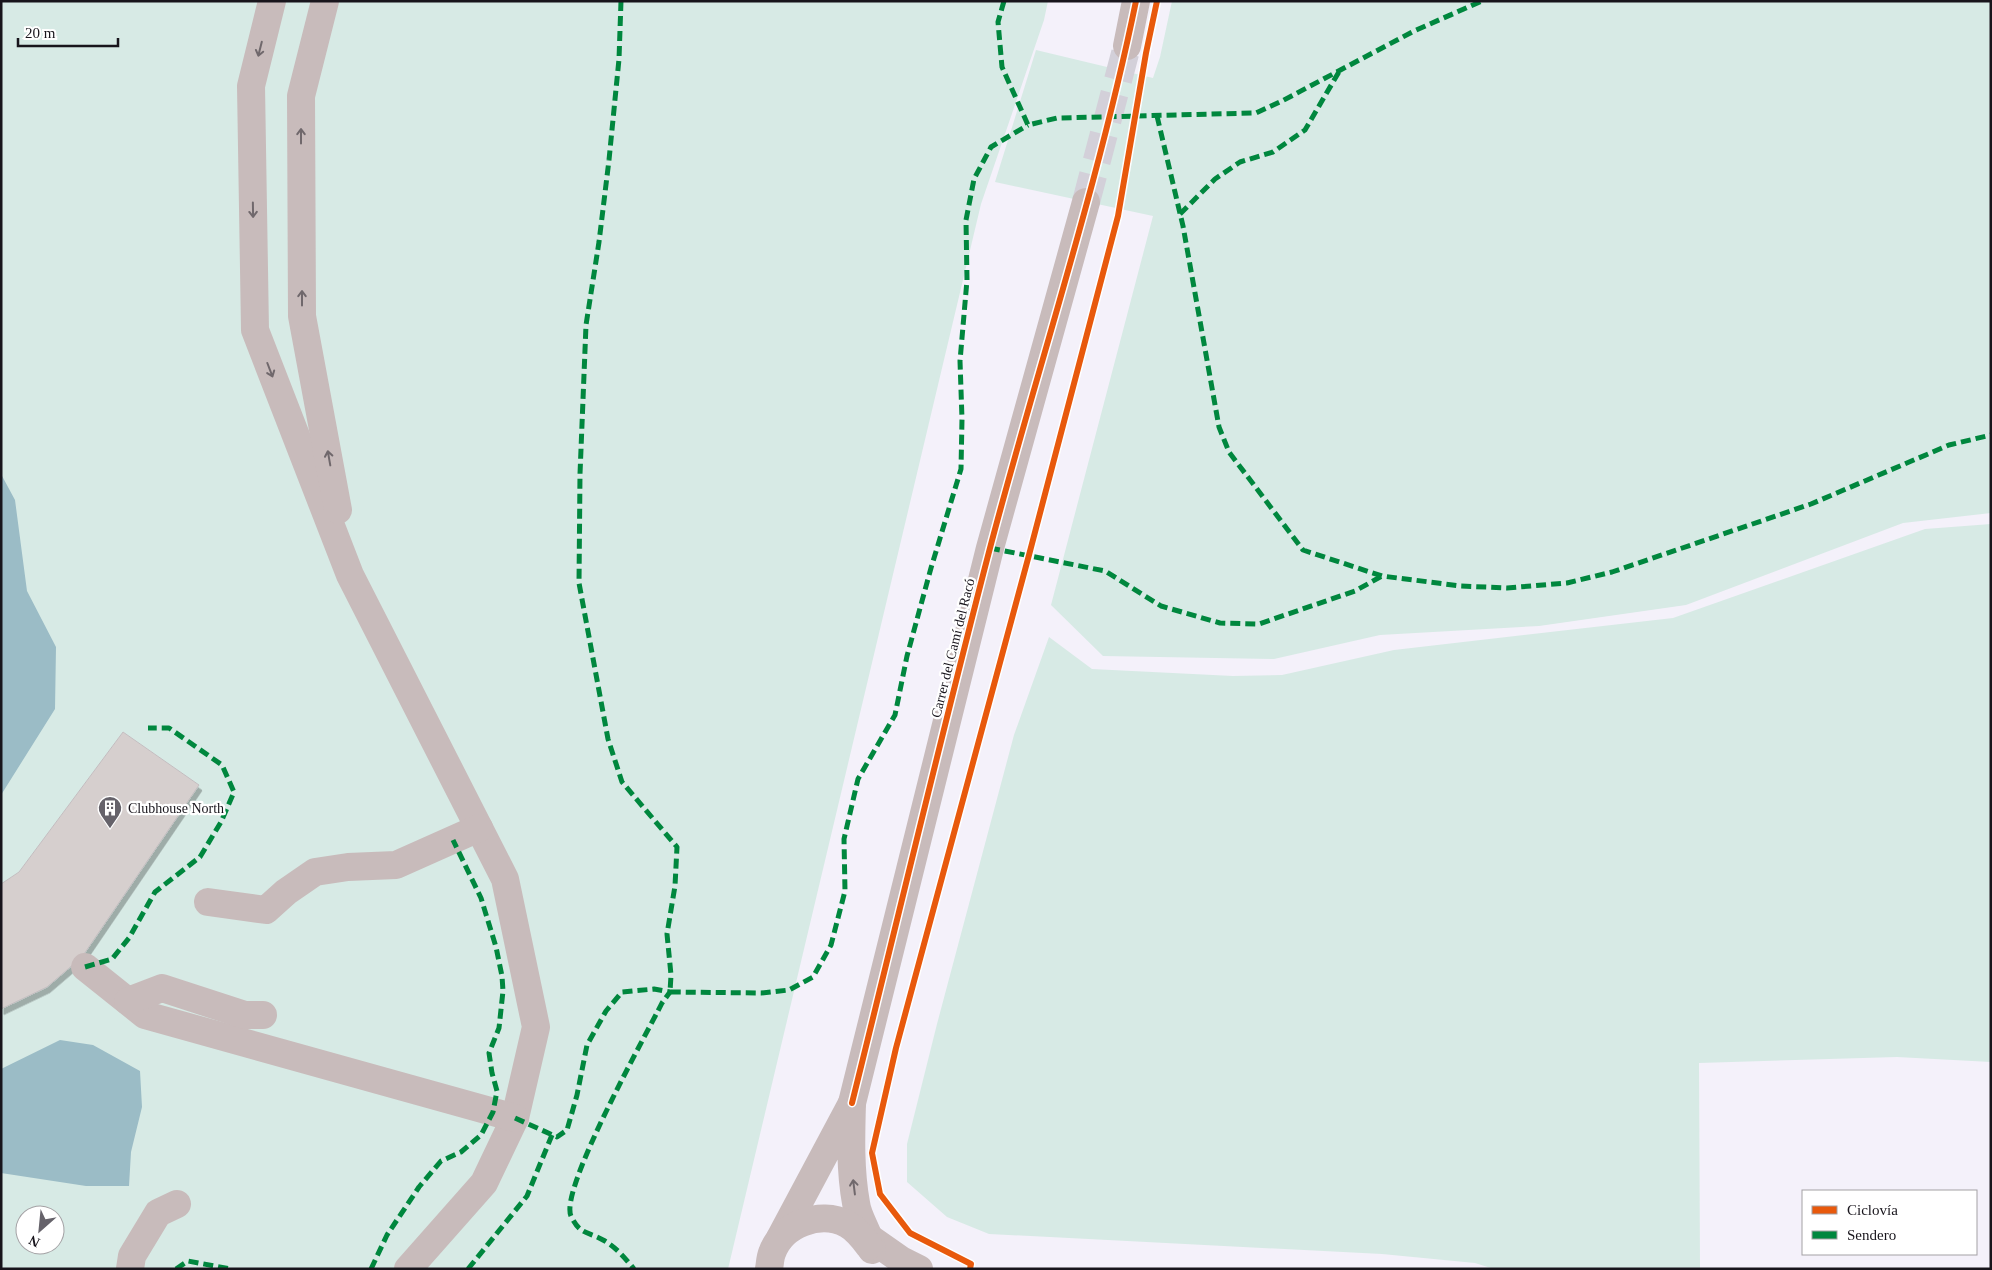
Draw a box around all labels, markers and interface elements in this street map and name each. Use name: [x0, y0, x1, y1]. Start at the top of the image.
scale bar: [18, 15, 118, 47]
text: 20 m: [25, 25, 56, 41]
one-way arrow: [255, 40, 264, 56]
one-way arrow: [296, 128, 306, 144]
one-way arrow: [248, 202, 258, 218]
one-way arrow: [297, 290, 307, 306]
one-way arrow: [266, 361, 275, 377]
one-way arrow: [323, 451, 333, 467]
street label: Carrer del Camí del Racó: [928, 577, 978, 719]
building icon: Clubhouse North: [97, 795, 123, 829]
place label: Clubhouse North: [128, 801, 224, 816]
one-way arrow: [849, 1180, 859, 1196]
legend: [1802, 1190, 1977, 1255]
text: Ciclovía: [1847, 1202, 1898, 1218]
north arrow: [15, 1205, 65, 1255]
text: Sendero: [1847, 1227, 1896, 1243]
text: N: [26, 1232, 42, 1250]

